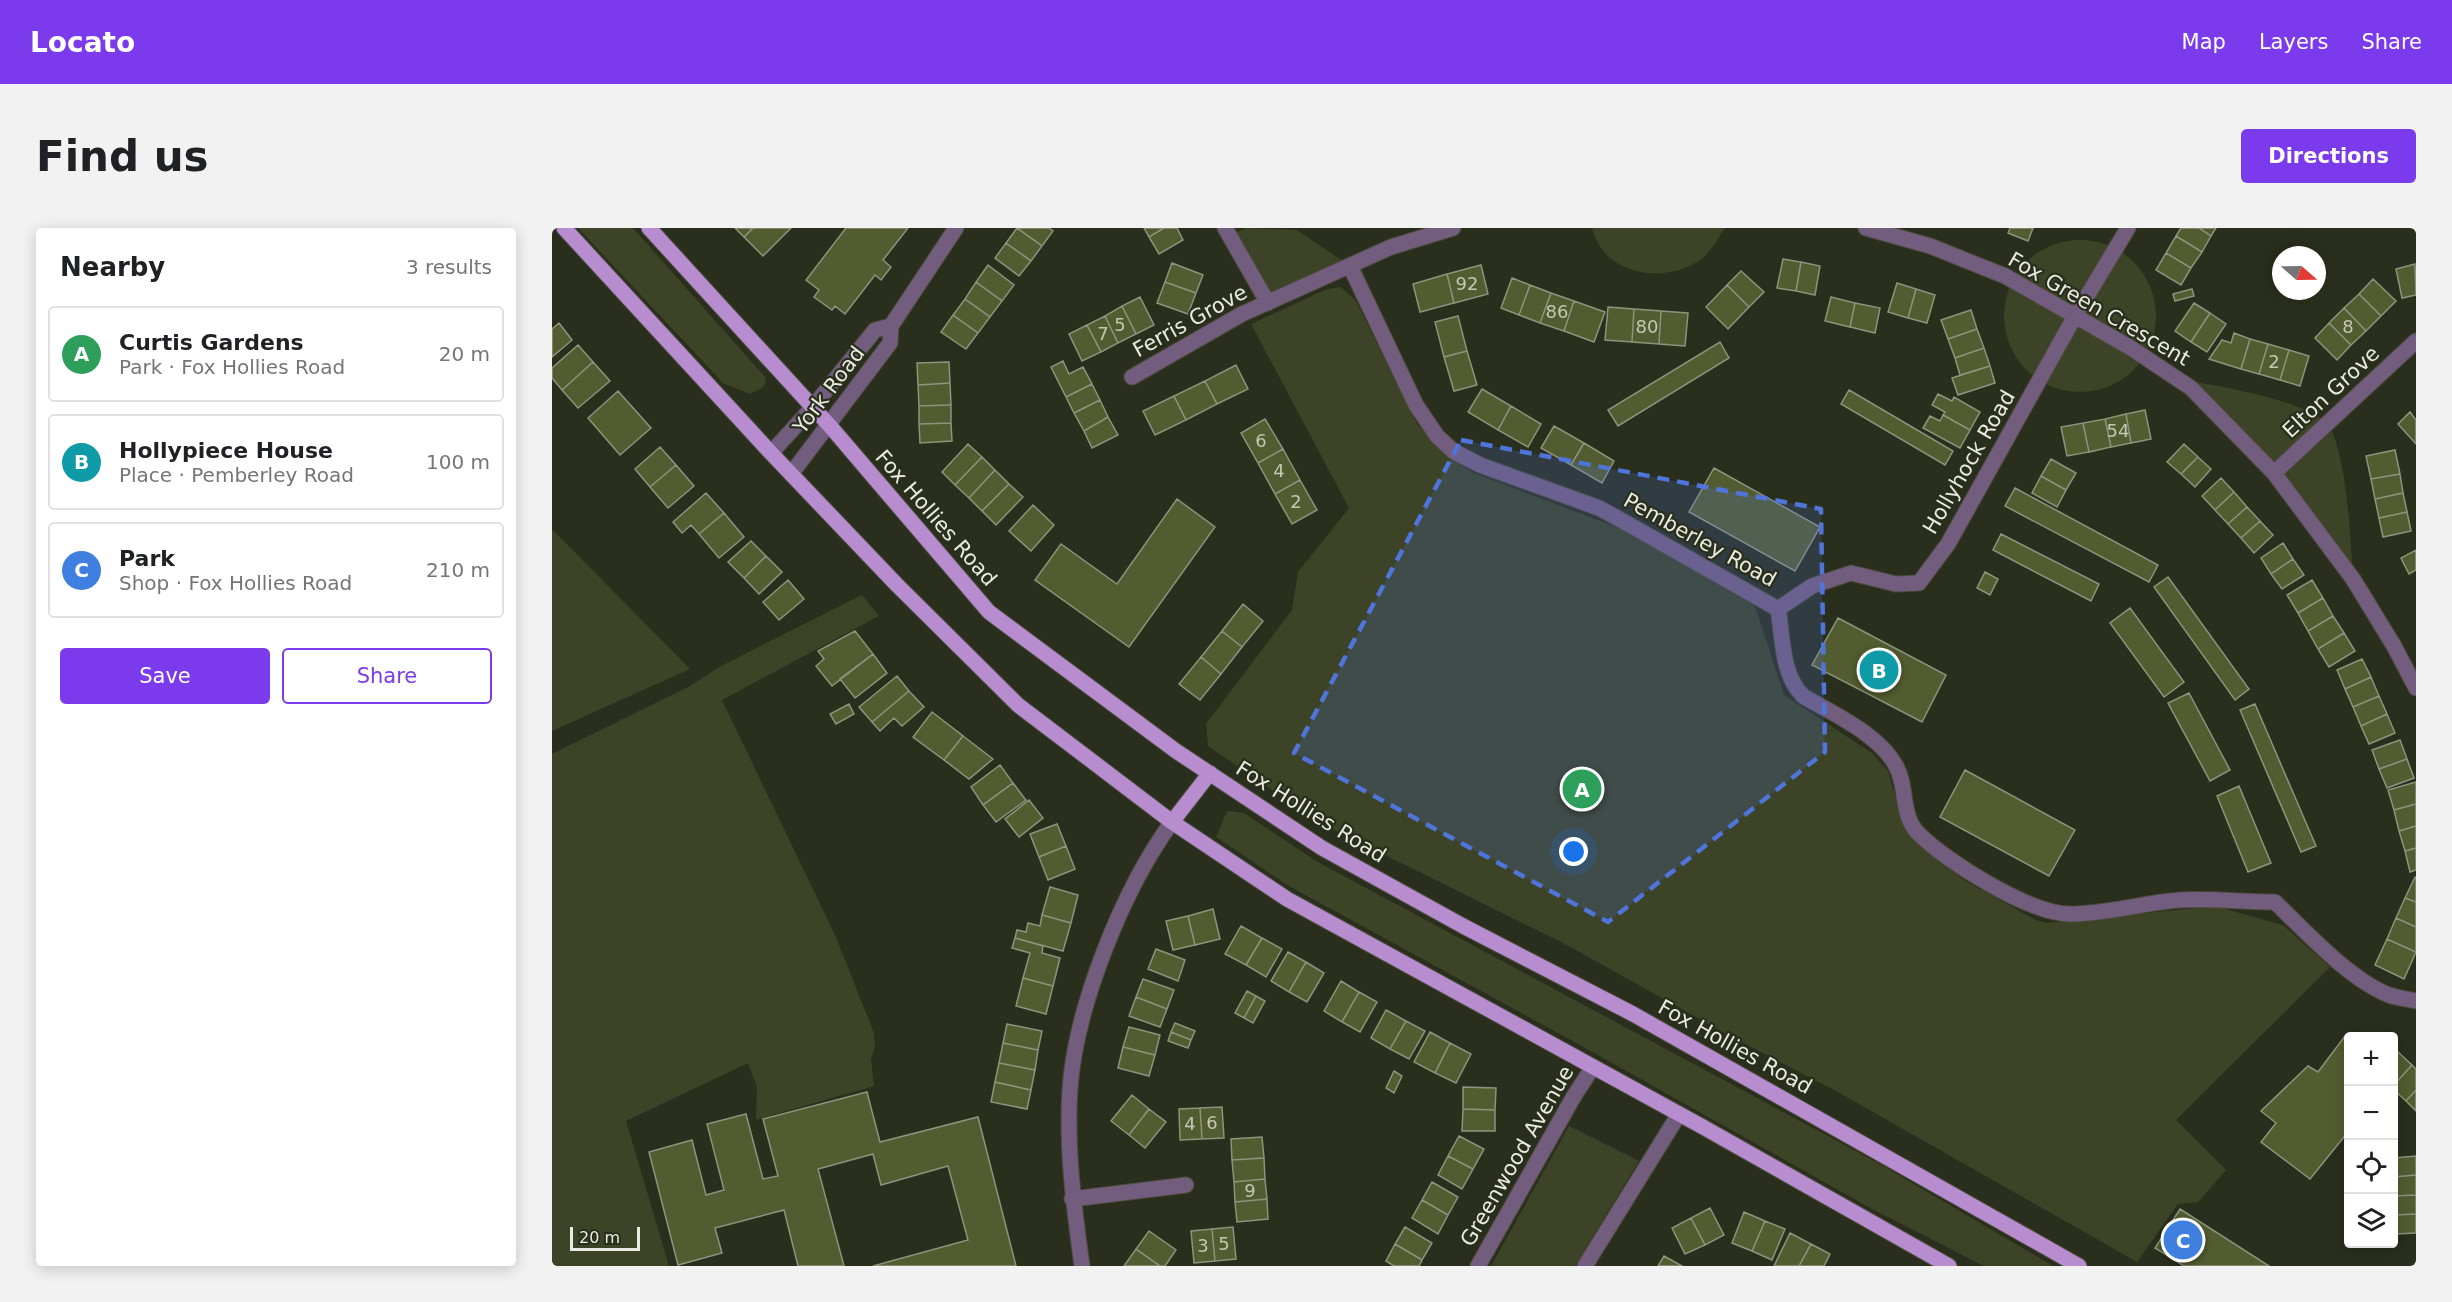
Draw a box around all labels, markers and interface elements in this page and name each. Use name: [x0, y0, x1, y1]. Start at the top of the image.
text: Locato: [30, 26, 135, 59]
text: Map: [2182, 30, 2226, 54]
text: Layers: [2259, 30, 2328, 54]
text: Share: [2361, 30, 2422, 54]
button: Directions: [2241, 129, 2416, 183]
text: Find us: [36, 132, 209, 181]
north arrow: [2272, 246, 2326, 300]
street label: Fox Green Crescent: [2004, 247, 2194, 371]
text: Nearby: [60, 252, 165, 282]
text: 3 results: [406, 255, 492, 279]
house number: 92: [1456, 273, 1478, 294]
street label: Ferris Grove: [1129, 280, 1251, 362]
house number: 86: [1546, 301, 1568, 322]
house number: 5: [1114, 314, 1126, 335]
house number: 80: [1636, 316, 1658, 337]
house number: 8: [2342, 316, 2354, 337]
house number: 7: [1097, 323, 1109, 344]
text: Curtis Gardens: [119, 330, 304, 355]
street label: Elton Grove: [2278, 341, 2384, 443]
text: A: [74, 342, 89, 366]
text: 20 m: [439, 342, 490, 366]
street label: York Road: [788, 342, 870, 439]
house number: 2: [2268, 351, 2280, 372]
text: Park · Fox Hollies Road: [119, 355, 345, 379]
street label: Hollyhock Road: [1918, 386, 2020, 538]
house number: 54: [2107, 420, 2129, 441]
house number: 6: [1255, 430, 1267, 451]
text: Hollypiece House: [119, 438, 333, 463]
street label: Fox Hollies Road: [871, 445, 1001, 591]
text: B: [74, 450, 89, 474]
text: 100 m: [426, 450, 490, 474]
house number: 4: [1273, 460, 1285, 481]
text: Place · Pemberley Road: [119, 463, 354, 487]
street label: Pemberley Road: [1620, 488, 1780, 592]
house number: 2: [1290, 491, 1302, 512]
text: Park: [119, 546, 175, 571]
text: C: [74, 558, 89, 582]
text: 210 m: [426, 558, 490, 582]
text: Shop · Fox Hollies Road: [119, 571, 352, 595]
button: Save: [60, 648, 270, 704]
button: Share: [282, 648, 492, 704]
pin: B: [1860, 648, 1898, 692]
street label: Fox Hollies Road: [1232, 756, 1390, 868]
pin: A: [1562, 766, 1602, 812]
your location: [1559, 837, 1588, 866]
street label: Fox Hollies Road: [1654, 995, 1816, 1099]
map controls: [2344, 1032, 2398, 1248]
button: +: [2344, 1032, 2398, 1086]
street label: Greenwood Avenue: [1455, 1061, 1579, 1251]
button: −: [2344, 1086, 2398, 1140]
house number: 6: [1206, 1112, 1218, 1133]
house number: 4: [1184, 1113, 1196, 1134]
button: locate: [2344, 1140, 2398, 1194]
house number: 9: [1244, 1180, 1256, 1201]
button: layers: [2344, 1194, 2398, 1248]
pin: C: [2164, 1218, 2202, 1262]
scale bar: [570, 1224, 640, 1252]
text: 20 m: [579, 1228, 620, 1247]
house number: 5: [1218, 1233, 1230, 1254]
house number: 3: [1197, 1235, 1209, 1256]

